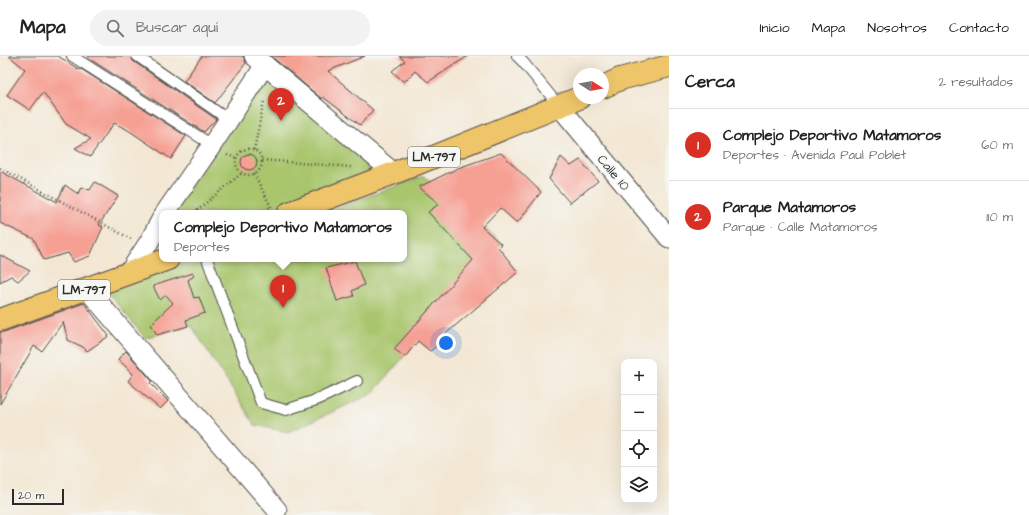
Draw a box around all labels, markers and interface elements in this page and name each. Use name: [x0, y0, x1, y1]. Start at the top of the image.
search box: [90, 10, 370, 46]
text: Mapa: [20, 14, 66, 41]
icon: search: [104, 17, 126, 39]
text: Buscar aquí: [136, 17, 218, 38]
text: Inicio: [759, 18, 790, 38]
text: Mapa: [812, 18, 845, 38]
text: Nosotros: [867, 18, 927, 38]
text: Contacto: [949, 18, 1009, 38]
north arrow: [573, 68, 609, 104]
text: Cerca: [685, 70, 735, 94]
text: 2 resultados: [939, 73, 1013, 91]
pin: 2: [268, 88, 294, 121]
text: Complejo Deportivo Matamoros: [723, 125, 941, 146]
text: 1: [697, 136, 699, 154]
text: 60 m: [981, 136, 1013, 154]
text: Deportes · Avenida Paul Poblet: [723, 146, 906, 164]
road number: LM-797: [408, 147, 460, 167]
street label: Calle 10: [593, 151, 634, 195]
text: Parque Matamoros: [723, 197, 856, 218]
text: 2: [694, 208, 702, 226]
text: 110 m: [986, 208, 1013, 226]
popup: [159, 210, 407, 262]
text: Complejo Deportivo Matamoros: [174, 217, 392, 238]
text: Parque · Calle Matamoros: [723, 218, 877, 236]
text: Deportes: [174, 238, 230, 256]
pin: 1: [270, 275, 296, 308]
road number: LM-797: [58, 280, 110, 300]
your location: [436, 333, 456, 353]
map controls: [621, 359, 657, 503]
button: +: [621, 359, 657, 395]
button: −: [621, 395, 657, 431]
button: locate: [621, 431, 657, 467]
button: layers: [621, 467, 657, 503]
scale bar: [12, 487, 64, 506]
text: 20 m: [18, 488, 44, 503]

